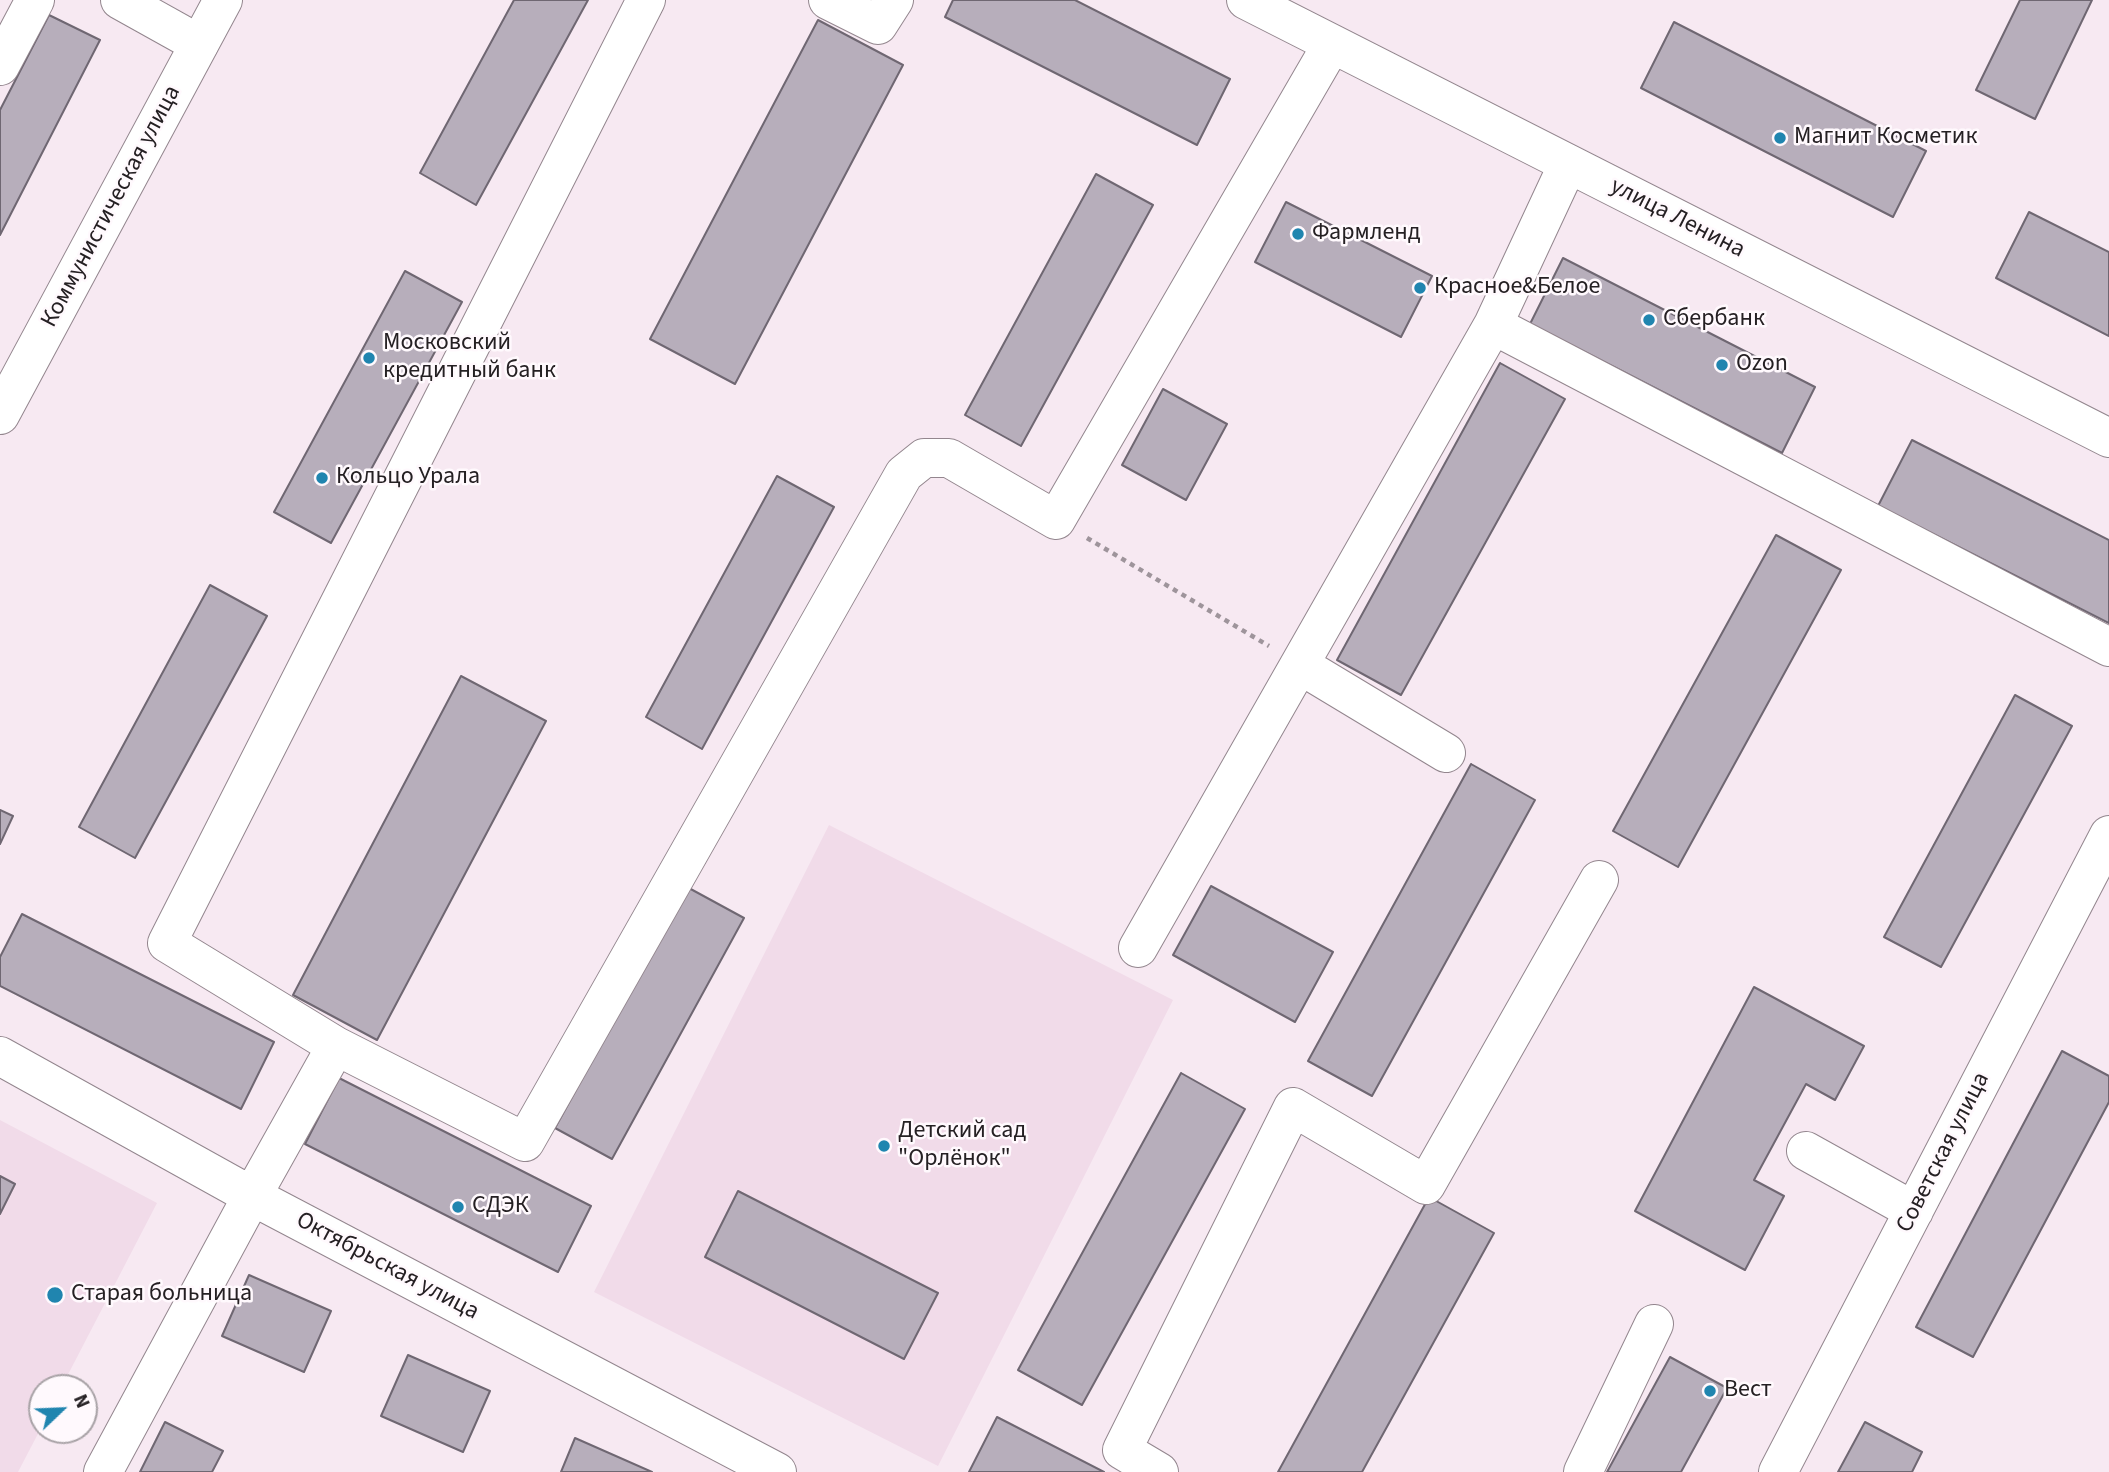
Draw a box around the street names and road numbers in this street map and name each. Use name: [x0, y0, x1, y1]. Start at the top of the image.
street label: Коммунистическая улица: [36, 81, 188, 333]
street label: улица Ленина: [1605, 173, 1749, 265]
street label: Советская улица: [1891, 1068, 1997, 1238]
street label: Октябрьская улица: [291, 1207, 483, 1327]

